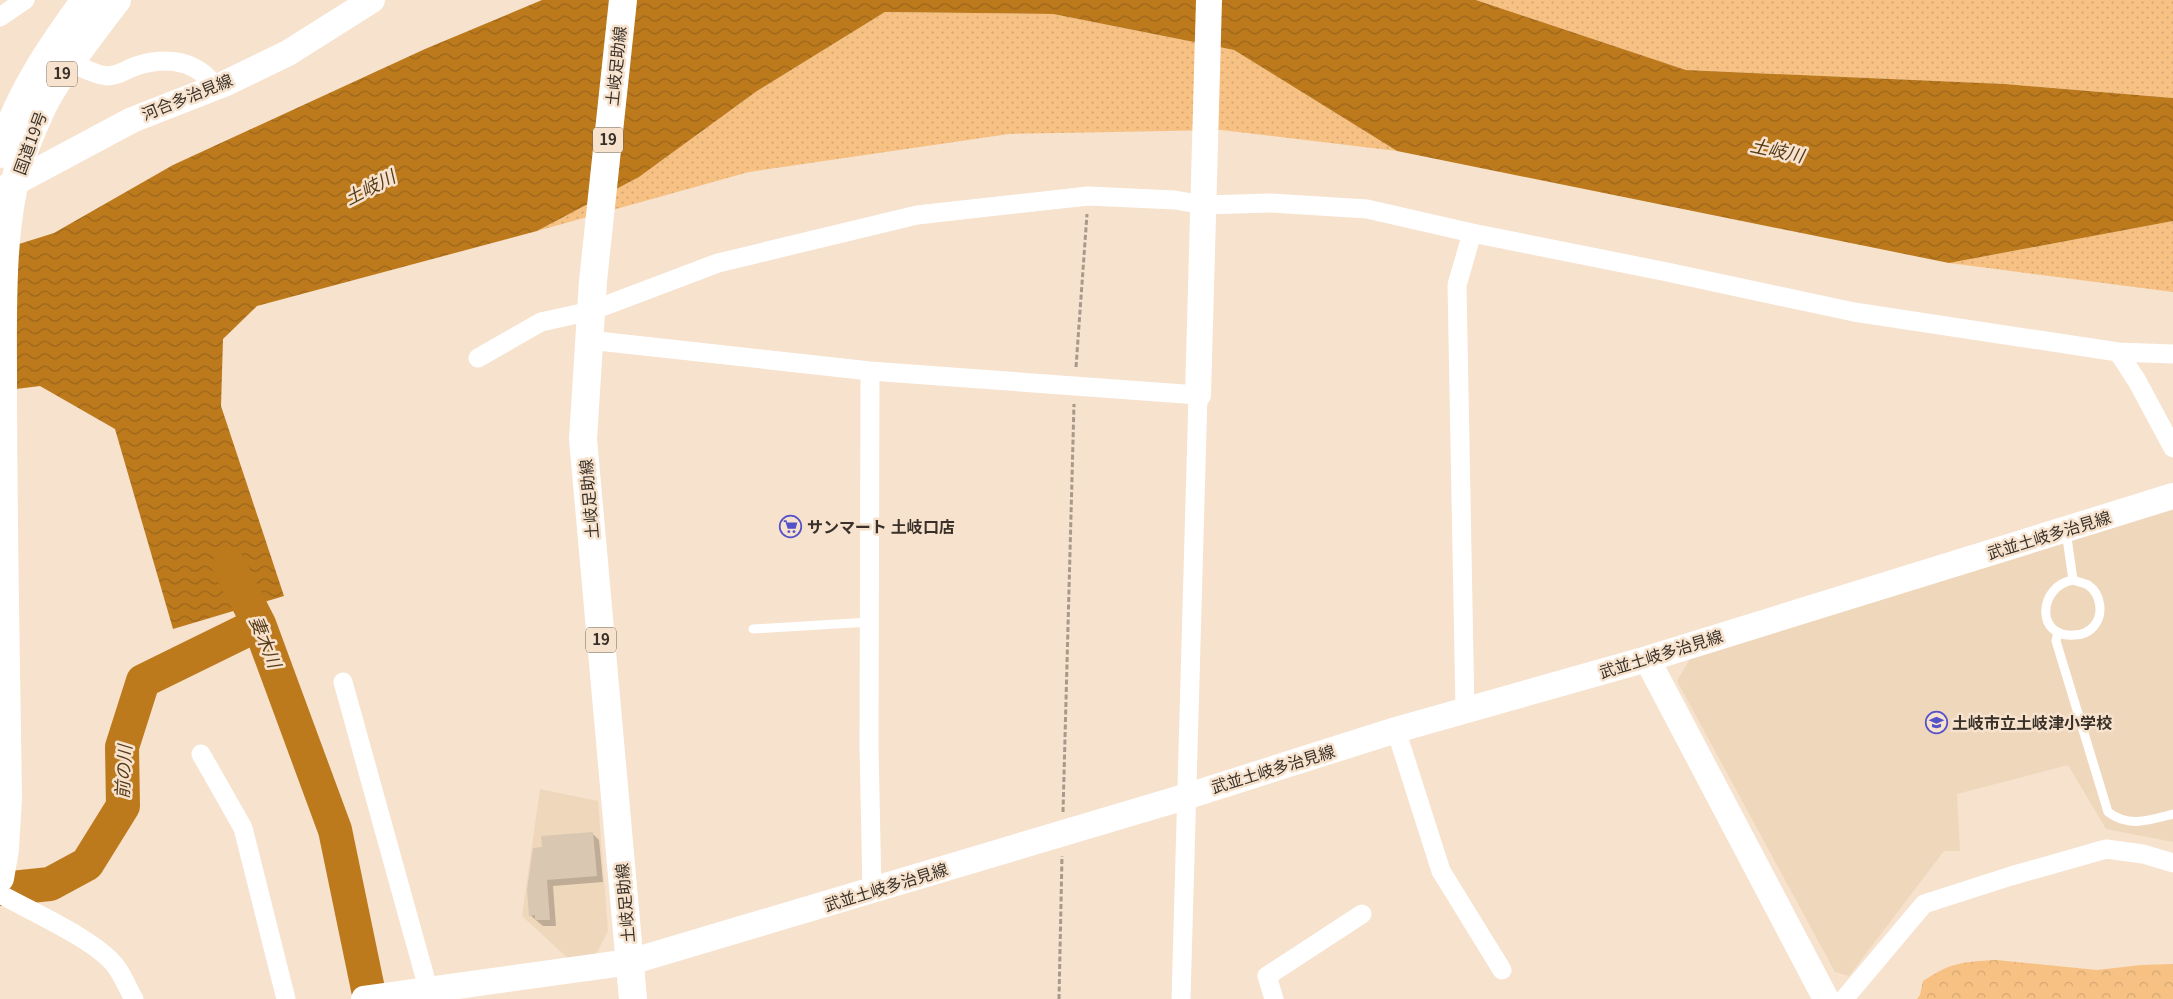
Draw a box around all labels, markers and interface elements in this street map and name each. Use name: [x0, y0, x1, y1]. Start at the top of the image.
street label: 土岐足助線: [599, 25, 631, 107]
road number: 19: [47, 62, 77, 86]
street label: 河合多治見線: [138, 67, 236, 125]
street label: 国道19号: [7, 108, 52, 178]
road number: 19: [593, 128, 623, 152]
water label: 土岐川: [1748, 131, 1808, 168]
water label: 土岐川: [339, 161, 401, 210]
street label: 土岐足助線: [573, 458, 603, 540]
street label: 武並土岐多治見線: [1984, 504, 2113, 564]
place label: サンマート 土岐口店: [807, 514, 955, 538]
supermarket icon: サンマート 土岐口店: [779, 515, 803, 539]
water label: 妻木川: [245, 611, 290, 673]
street label: 武並土岐多治見線: [1596, 623, 1725, 683]
road number: 19: [586, 628, 616, 652]
place label: 土岐市立土岐津小学校: [1952, 710, 2112, 734]
school or university icon: 土岐市立土岐津小学校: [1924, 711, 1948, 735]
street label: 武並土岐多治見線: [1208, 738, 1337, 798]
water label: 前の川: [108, 742, 137, 800]
street label: 武並土岐多治見線: [821, 856, 950, 916]
street label: 土岐足助線: [609, 862, 639, 944]

